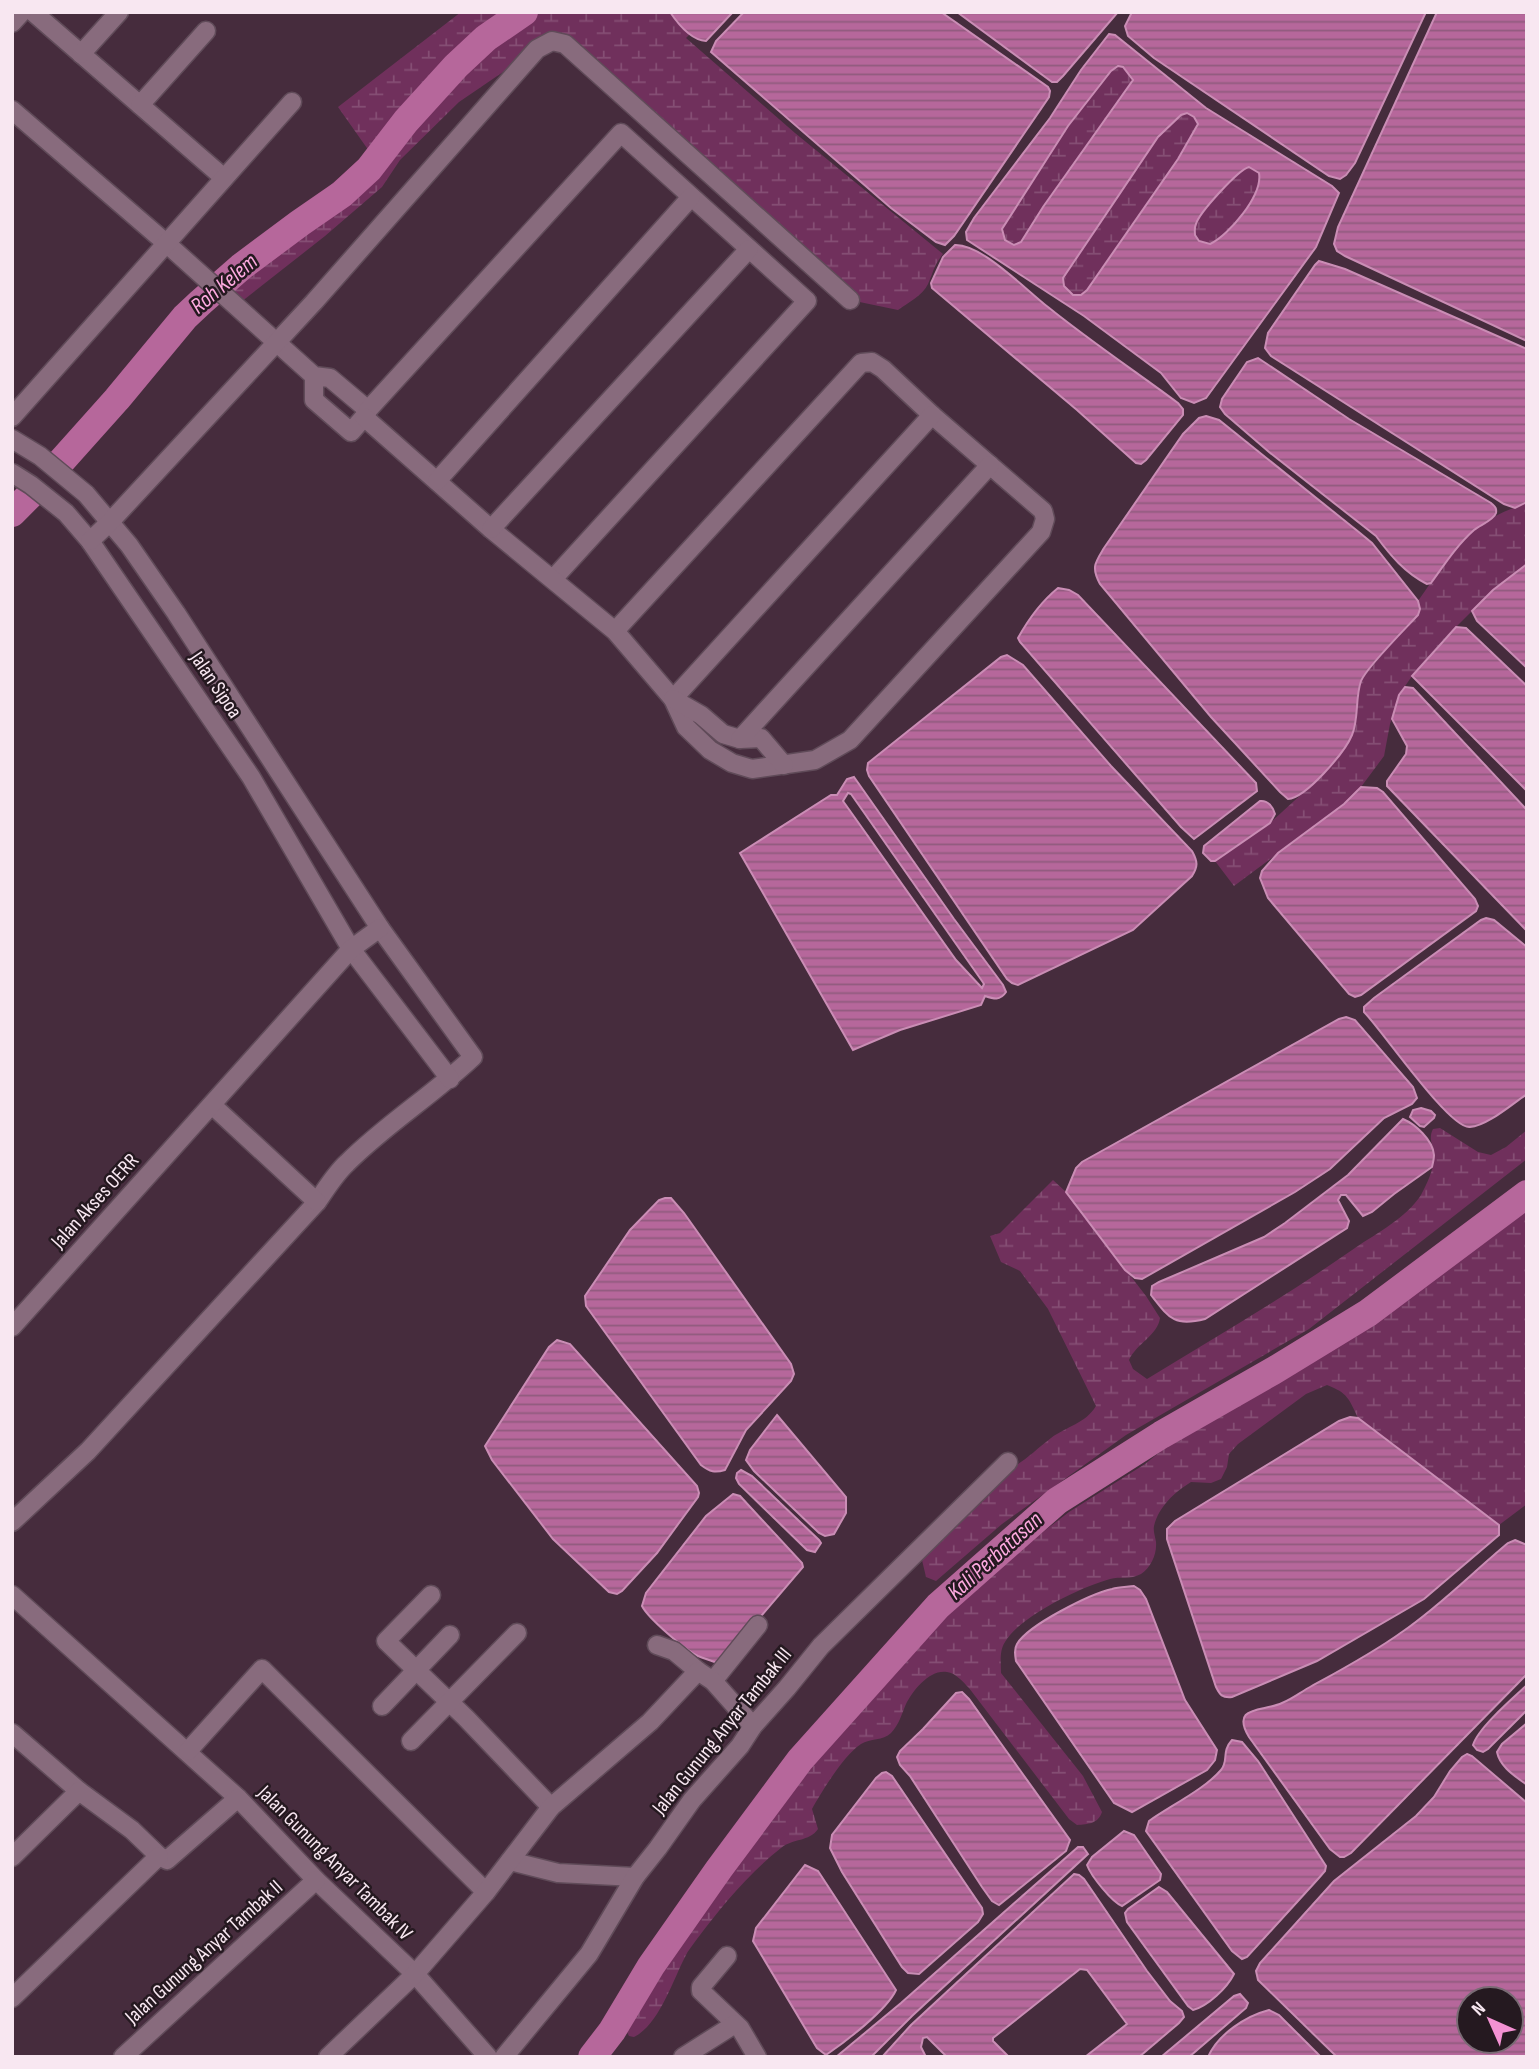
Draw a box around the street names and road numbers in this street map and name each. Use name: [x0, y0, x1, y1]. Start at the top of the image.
street label: Jalan Sipoa: [184, 646, 247, 723]
street label: Jalan Akses OERR: [45, 1148, 144, 1254]
street label: Jalan Gunung Anyar Tambak III: [646, 1642, 797, 1820]
street label: Jalan Gunung Anyar Tambak IV: [252, 1780, 418, 1946]
street label: Jalan Gunung Anyar Tambak II: [119, 1875, 288, 2030]

